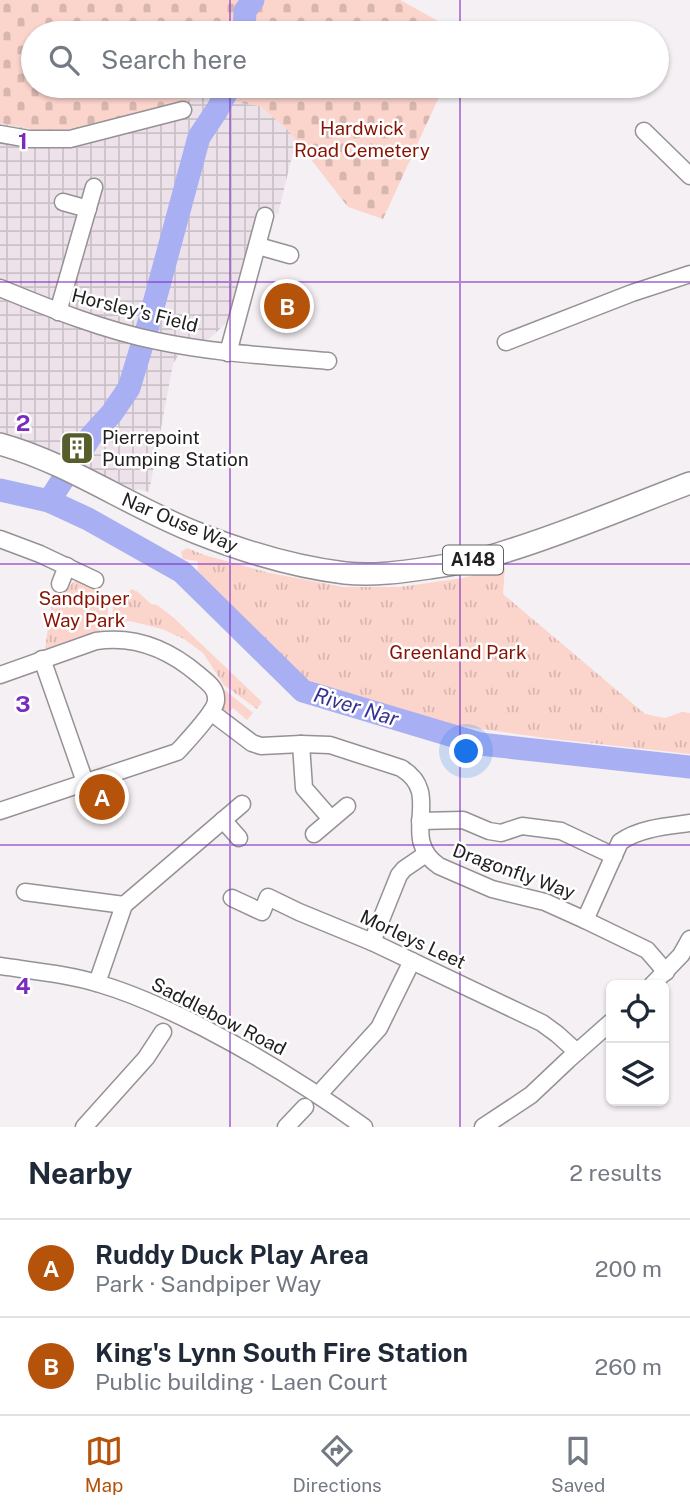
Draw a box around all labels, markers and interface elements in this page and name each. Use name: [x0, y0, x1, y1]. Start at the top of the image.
search box: [21, 21, 669, 98]
icon: search: [45, 41, 83, 79]
text: Search here: [101, 44, 247, 75]
park label: Hardwick Road Cemetery: [294, 117, 430, 161]
text: 1: [18, 127, 28, 154]
pin: B: [264, 280, 310, 332]
street label: Horsley's Field: [70, 284, 200, 336]
text: 2: [16, 409, 30, 436]
place label: Pierrepoint Pumping Station: [102, 426, 249, 470]
building icon: Pierrepoint Pumping Station: [58, 429, 96, 467]
street label: Nar Ouse Way: [119, 488, 241, 556]
road number: A148: [443, 546, 503, 574]
park label: Sandpiper Way Park: [38, 587, 130, 631]
park label: Greenland Park: [389, 641, 527, 663]
water label: River Nar: [311, 682, 403, 732]
text: 3: [15, 690, 31, 717]
your location: [449, 734, 483, 768]
pin: A: [79, 771, 125, 823]
street label: Dragonfly Way: [450, 839, 578, 903]
street label: Morleys Leet: [357, 905, 469, 973]
text: 4: [15, 972, 31, 999]
street label: Saddlebow Road: [148, 973, 290, 1059]
map controls: [606, 980, 669, 1106]
button: locate: [606, 980, 669, 1043]
button: layers: [606, 1043, 669, 1106]
text: Nearby: [28, 1155, 132, 1191]
text: 2 results: [569, 1159, 662, 1186]
text: Ruddy Duck Play Area: [95, 1239, 369, 1270]
text: A: [43, 1255, 59, 1282]
text: 200 m: [595, 1255, 662, 1282]
text: Park · Sandpiper Way: [95, 1270, 321, 1297]
text: King's Lynn South Fire Station: [95, 1337, 468, 1368]
text: B: [43, 1353, 59, 1380]
text: 260 m: [595, 1353, 662, 1380]
text: Public building · Laen Court: [95, 1368, 388, 1395]
tab: Map: [85, 1432, 123, 1496]
tab: Directions: [292, 1432, 382, 1496]
tab: Saved: [551, 1432, 605, 1496]

